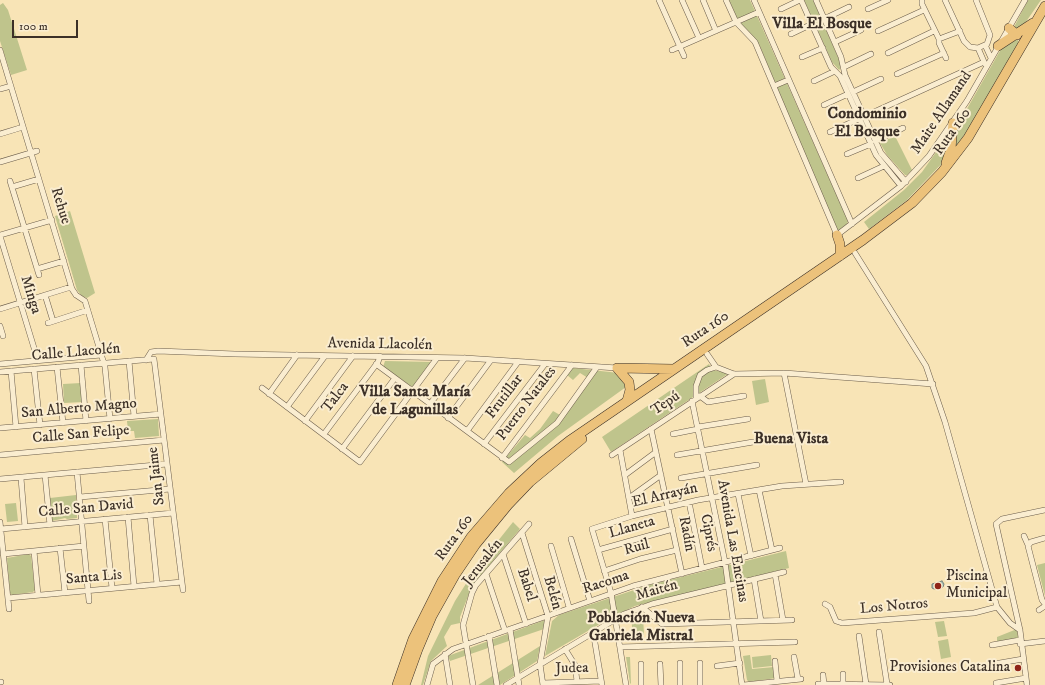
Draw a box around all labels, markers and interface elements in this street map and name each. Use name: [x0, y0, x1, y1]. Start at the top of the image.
scale bar: [14, 12, 80, 38]
district label: Villa El Bosque: [772, 15, 872, 35]
text: 100 m: [19, 19, 48, 34]
street label: Maite Allamand: [908, 68, 976, 158]
district label: Condominio El Bosque: [828, 105, 906, 143]
street label: Ruta 160: [930, 105, 976, 159]
street label: Rehue: [46, 186, 74, 226]
street label: Minga: [16, 274, 44, 316]
street label: Ruta 160: [679, 308, 733, 352]
street label: Avenida Llacolén: [327, 335, 433, 355]
street label: Calle Llacolén: [31, 340, 121, 366]
street label: Puerto Natales: [493, 363, 561, 445]
street label: Frutillar: [482, 371, 528, 423]
street label: Talca: [319, 379, 353, 417]
district label: Villa Santa María de Lagunillas: [359, 383, 471, 421]
street label: Tepú: [648, 388, 684, 420]
street label: San Alberto Magno: [20, 395, 138, 423]
street label: Calle San Felipe: [32, 422, 130, 448]
district label: Buena Vista: [754, 430, 828, 450]
street label: San Jaime: [144, 446, 170, 506]
street label: Avenida Las Encinas: [712, 478, 752, 604]
street label: El Arrayán: [630, 480, 700, 512]
street label: Calle San David: [38, 496, 134, 522]
street label: Ruta 160: [432, 511, 478, 565]
street label: Llaneta: [607, 513, 657, 543]
street label: Ciprés: [696, 513, 720, 553]
street label: Radín: [674, 515, 698, 553]
street label: Jerusalén: [459, 536, 507, 590]
street label: Ruil: [622, 536, 652, 560]
street label: Babel: [512, 566, 540, 604]
street label: Santa Lis: [65, 567, 123, 589]
street label: Racoma: [581, 567, 631, 599]
place label: Piscina Municipal: [946, 568, 1007, 603]
street label: Belén: [539, 574, 565, 612]
street label: Maitén: [634, 576, 680, 606]
marker: Piscina Municipal: [933, 581, 943, 591]
street label: Los Notros: [859, 595, 929, 619]
district label: Población Nueva Gabriela Mistral: [587, 609, 695, 647]
place label: Provisiones Catalina: [889, 659, 1010, 677]
street label: Judea: [555, 660, 589, 678]
marker: Provisiones Catalina: [1013, 663, 1023, 673]

